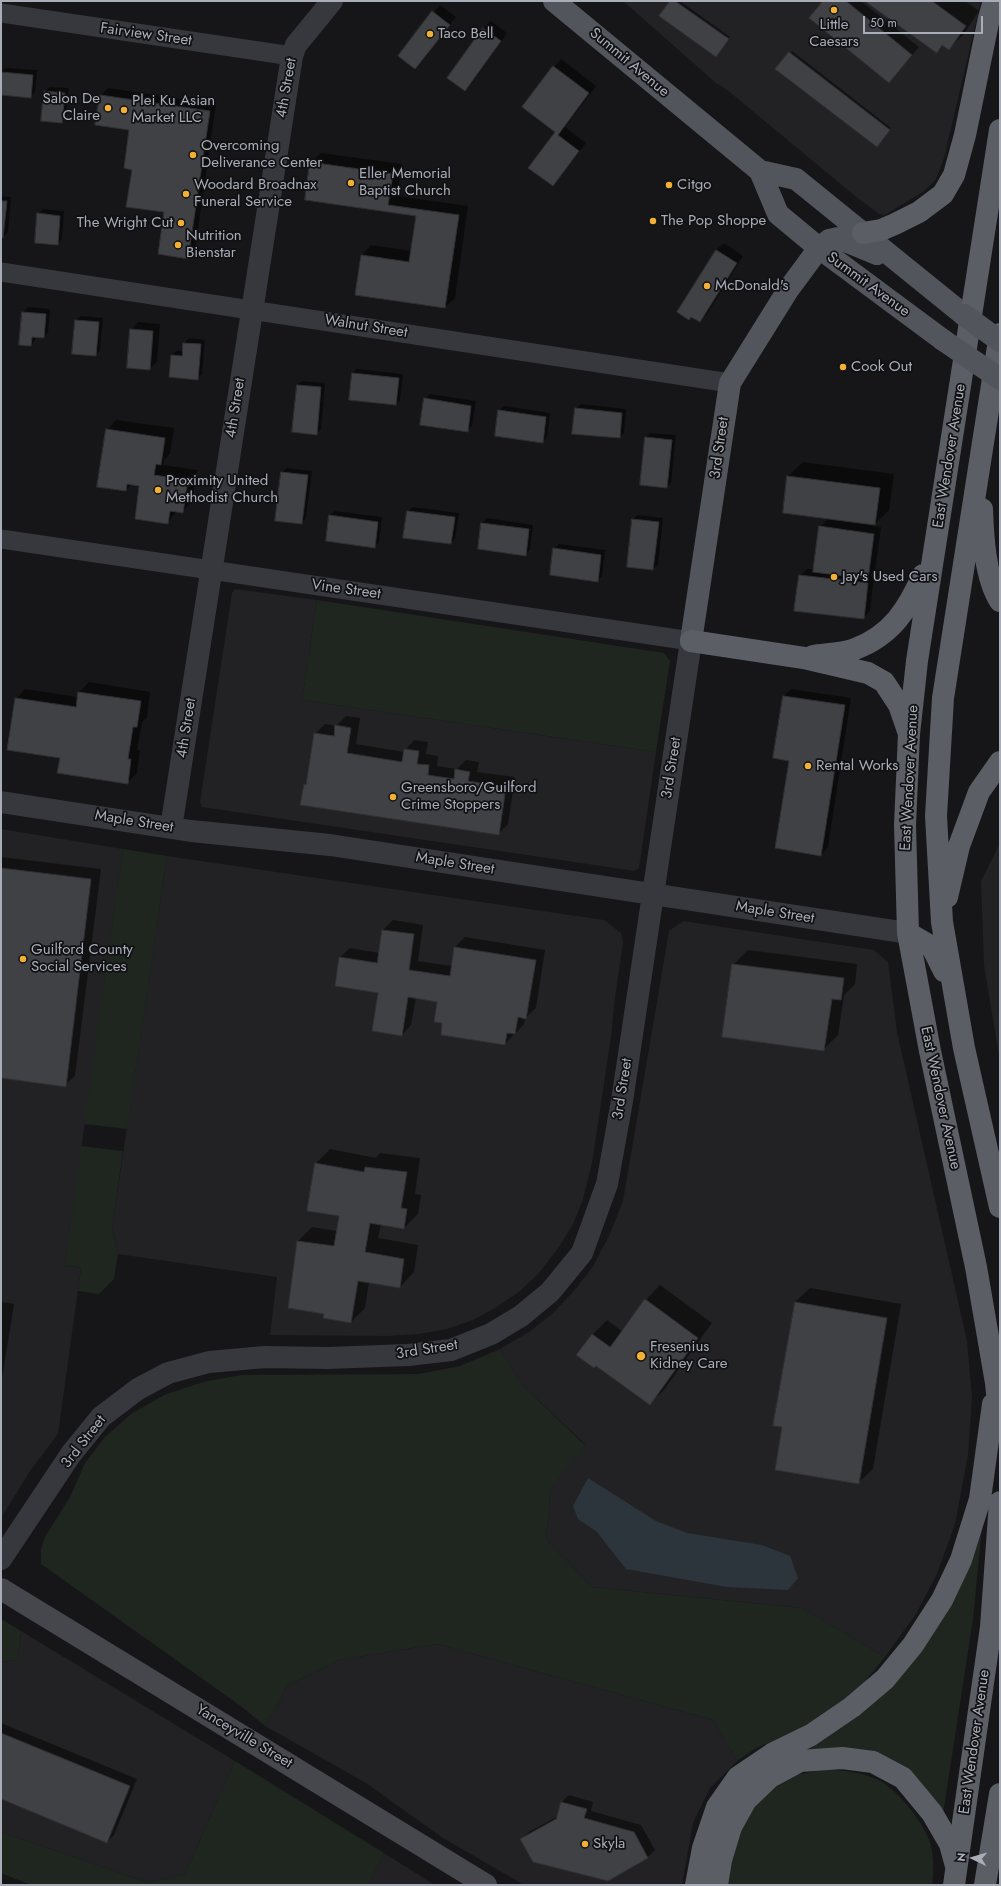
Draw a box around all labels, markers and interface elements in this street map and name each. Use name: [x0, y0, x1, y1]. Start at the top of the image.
marker: Little Caesars: [829, 5, 839, 15]
scale bar: [865, 8, 985, 34]
text: 50 m: [870, 14, 897, 32]
place label: Little Caesars: [809, 16, 859, 51]
street label: Fairview Street: [99, 20, 193, 50]
place label: Taco Bell: [438, 25, 494, 43]
street label: Summit Avenue: [586, 25, 672, 101]
marker: Taco Bell: [425, 29, 435, 39]
street label: 4th Street: [273, 57, 301, 119]
place label: Salon De Claire: [43, 90, 100, 125]
place label: Plei Ku Asian Market LLC: [132, 92, 215, 127]
marker: Salon De Claire: [103, 103, 113, 113]
marker: Plei Ku Asian Market LLC: [119, 105, 129, 115]
place label: Overcoming Deliverance Center: [201, 137, 322, 172]
marker: Overcoming Deliverance Center: [188, 150, 198, 160]
place label: Eller Memorial Baptist Church: [359, 165, 451, 200]
place label: Woodard Broadnax Funeral Service: [194, 176, 317, 211]
place label: Citgo: [677, 176, 712, 194]
marker: Eller Memorial Baptist Church: [346, 178, 356, 188]
marker: Citgo: [664, 180, 674, 190]
marker: Woodard Broadnax Funeral Service: [181, 189, 191, 199]
place label: The Pop Shoppe: [661, 212, 766, 230]
place label: The Wright Cut: [77, 214, 173, 232]
marker: The Pop Shoppe: [648, 216, 658, 226]
marker: The Wright Cut: [176, 218, 186, 228]
place label: Nutrition Bienstar: [186, 227, 242, 262]
marker: Nutrition Bienstar: [173, 240, 183, 250]
street label: Summit Avenue: [823, 249, 913, 321]
place label: McDonald's: [715, 277, 789, 295]
marker: McDonald's: [702, 281, 712, 291]
street label: Walnut Street: [323, 312, 409, 342]
place label: Cook Out: [851, 358, 912, 376]
marker: Cook Out: [838, 362, 848, 372]
street label: 4th Street: [222, 377, 250, 439]
street label: East Wendover Avenue: [930, 383, 970, 529]
street label: 3rd Street: [707, 416, 733, 480]
place label: Proximity United Methodist Church: [166, 472, 278, 507]
marker: Proximity United Methodist Church: [153, 485, 163, 495]
place label: Jay's Used Cars: [842, 568, 938, 586]
marker: Jay's Used Cars: [829, 572, 839, 582]
street label: Vine Street: [310, 576, 382, 604]
street label: 4th Street: [173, 697, 201, 759]
street label: East Wendover Avenue: [897, 705, 923, 851]
street label: 3rd Street: [658, 736, 686, 800]
place label: Rental Works: [816, 757, 898, 775]
marker: Rental Works: [803, 761, 813, 771]
place label: Greensboro/Guilford Crime Stoppers: [401, 779, 537, 814]
marker: Greensboro/Guilford Crime Stoppers: [388, 792, 398, 802]
street label: Maple Street: [93, 807, 175, 837]
street label: Maple Street: [414, 849, 496, 879]
street label: Maple Street: [734, 898, 816, 928]
place label: Guilford County Social Services: [31, 941, 133, 976]
marker: Guilford County Social Services: [18, 954, 28, 964]
street label: East Wendover Avenue: [916, 1025, 964, 1171]
street label: 3rd Street: [609, 1057, 637, 1121]
street label: 3rd Street: [395, 1336, 459, 1364]
place label: Fresenius Kidney Care: [650, 1338, 728, 1373]
marker: Fresenius Kidney Care: [635, 1350, 647, 1362]
street label: 3rd Street: [58, 1412, 110, 1472]
street label: East Wendover Avenue: [956, 1669, 994, 1815]
street label: Yanceyville Street: [193, 1701, 295, 1773]
place label: Skyla: [593, 1835, 625, 1853]
north arrow: [953, 1838, 993, 1878]
marker: Skyla: [580, 1839, 590, 1849]
text: N: [953, 1852, 969, 1862]

